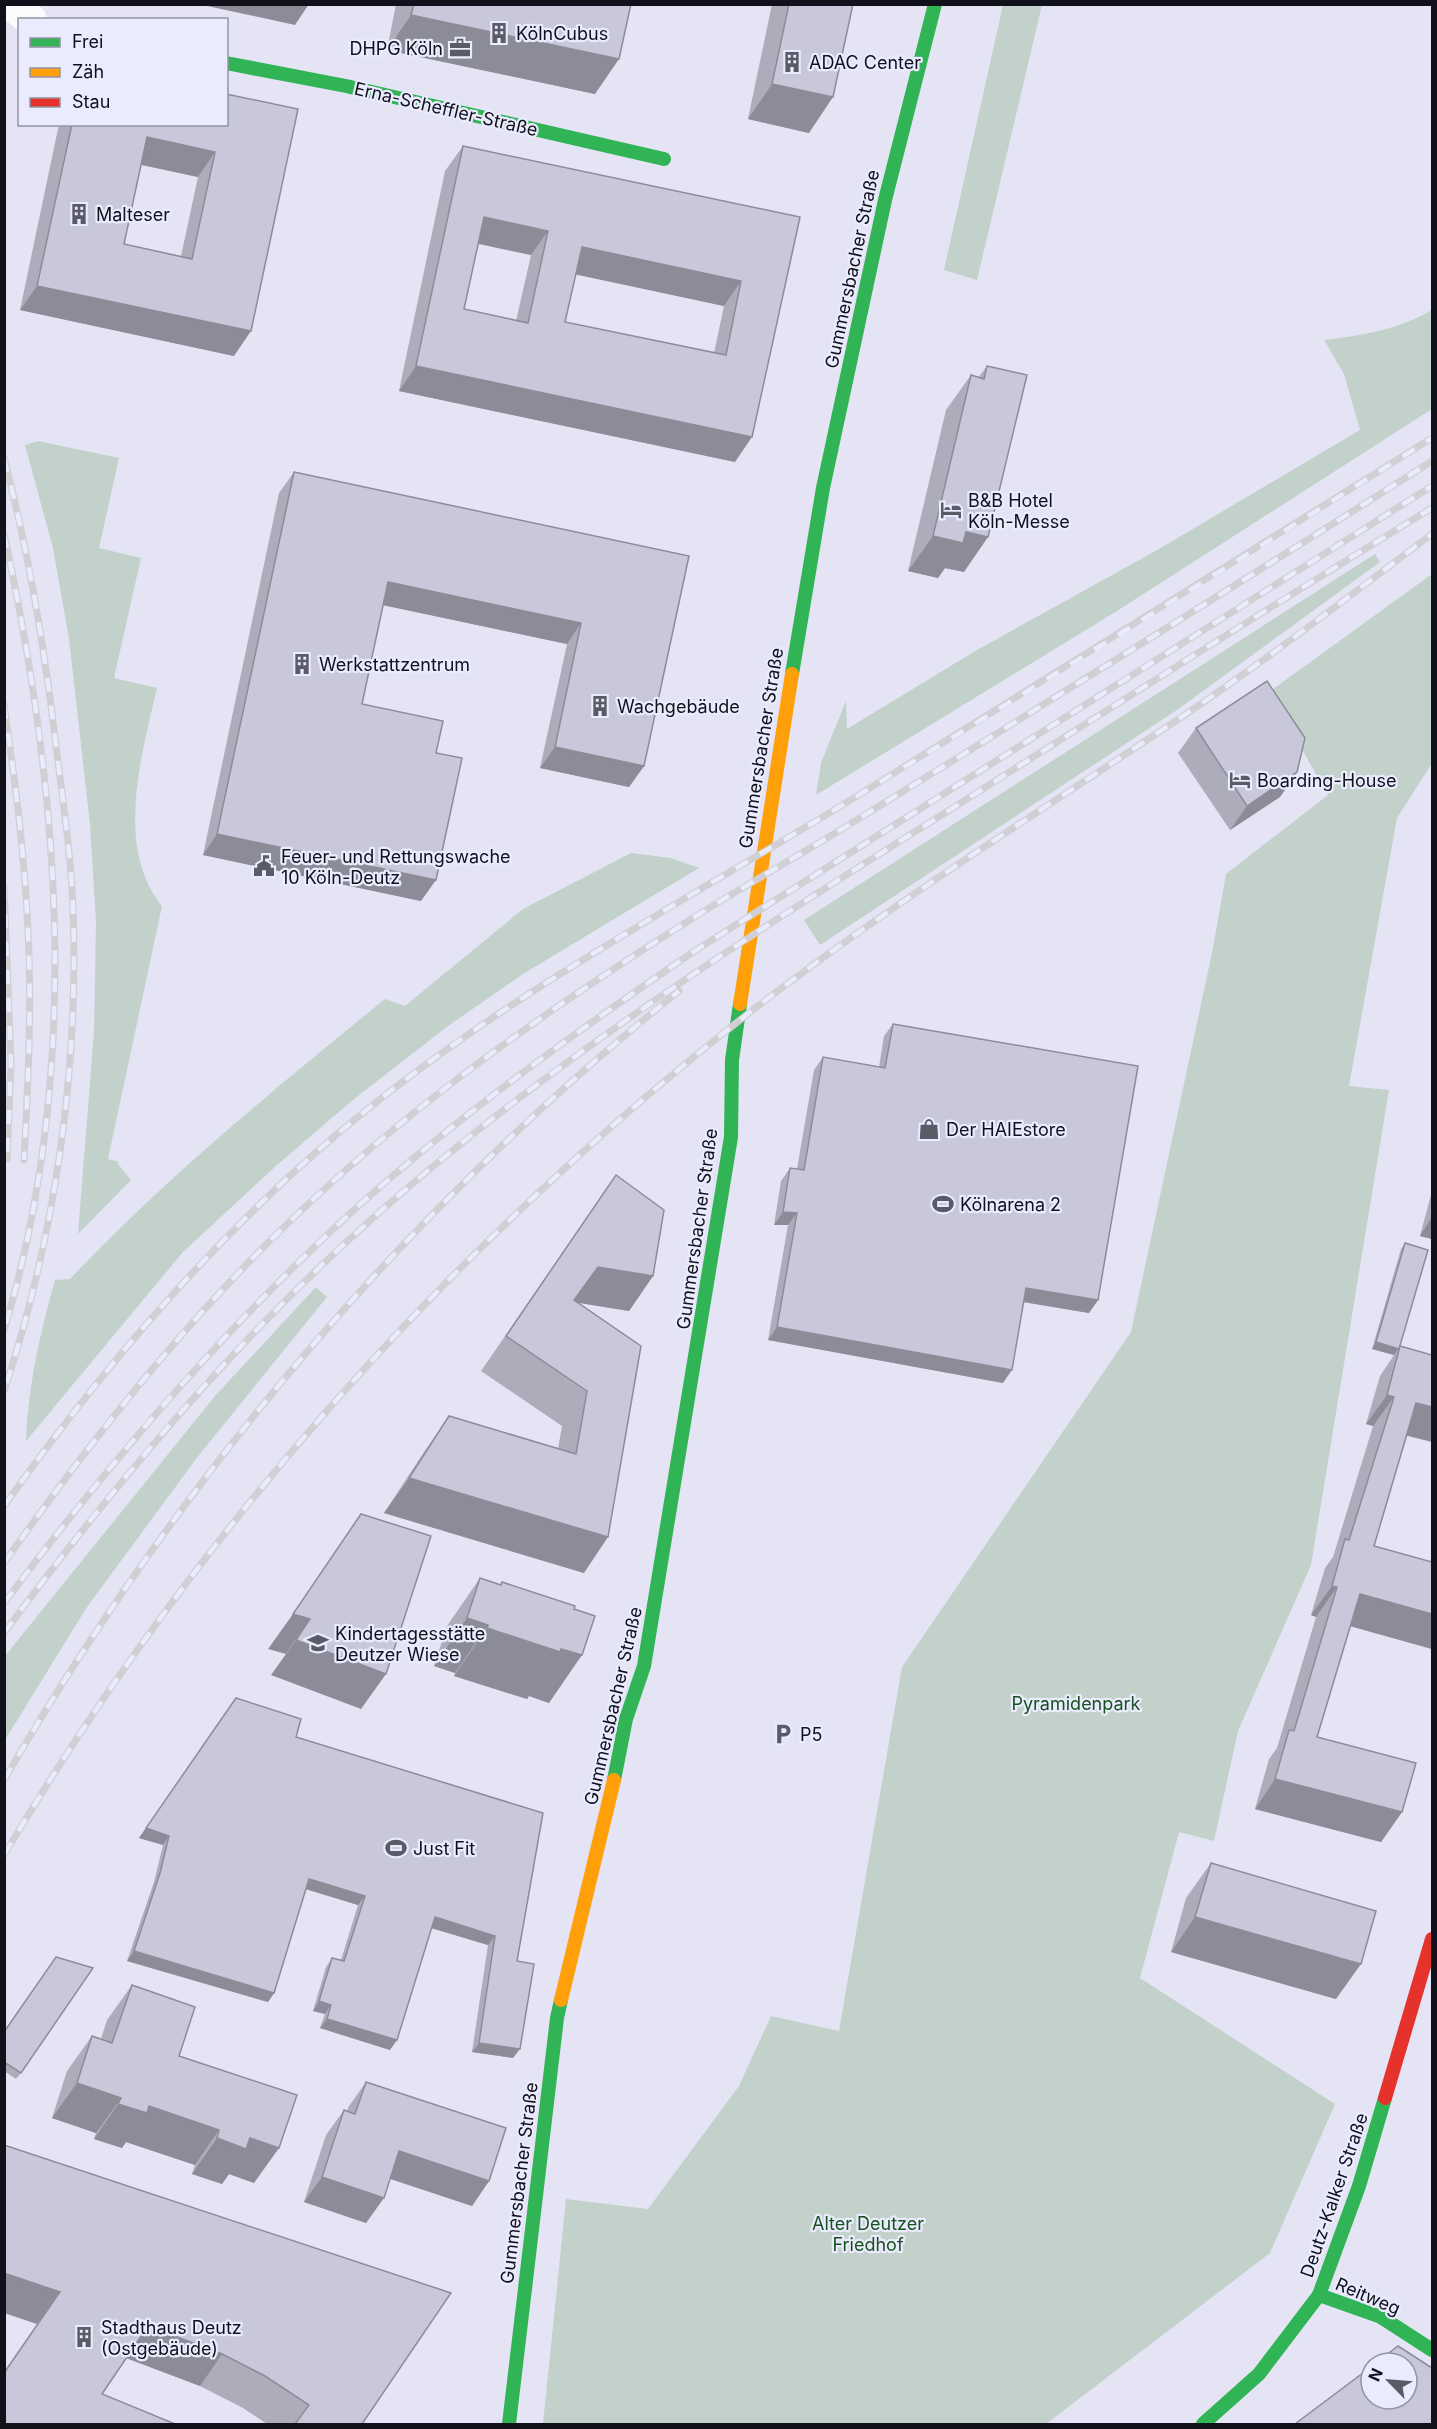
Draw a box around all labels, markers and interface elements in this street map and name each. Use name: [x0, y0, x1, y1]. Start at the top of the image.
legend: [18, 18, 228, 126]
building icon: KölnCubus: [487, 21, 511, 45]
place label: KölnCubus: [516, 23, 608, 44]
text: Frei: [72, 31, 103, 52]
office icon: DHPG Köln: [448, 36, 472, 60]
place label: DHPG Köln: [349, 38, 443, 59]
building icon: ADAC Center: [780, 50, 804, 74]
place label: ADAC Center: [809, 52, 921, 73]
text: Zäh: [72, 61, 104, 82]
street label: Erna-Scheffler-Straße: [352, 78, 540, 140]
text: Stau: [72, 91, 110, 112]
street label: Gummersbacher Straße: [821, 168, 883, 370]
building icon: Malteser: [67, 202, 91, 226]
place label: Malteser: [96, 204, 170, 225]
place label: B&B Hotel Köln-Messe: [968, 490, 1070, 532]
hotel icon: B&B Hotel Köln-Messe: [939, 498, 963, 522]
street label: Gummersbacher Straße: [735, 646, 787, 850]
building icon: Werkstattzentrum: [290, 652, 314, 676]
place label: Werkstattzentrum: [319, 654, 470, 675]
building icon: Wachgebäude: [588, 694, 612, 718]
place label: Wachgebäude: [617, 696, 740, 717]
hotel icon: Boarding-House: [1228, 768, 1252, 792]
place label: Boarding-House: [1257, 770, 1396, 791]
place label: Feuer- und Rettungswache 10 Köln-Deutz: [281, 846, 511, 888]
public building icon: Feuer- und Rettungswache 10 Köln-Deutz: [252, 854, 276, 878]
shop icon: Der HAIEstore: [917, 1117, 941, 1141]
place label: Der HAIEstore: [946, 1119, 1066, 1140]
street label: Gummersbacher Straße: [672, 1127, 722, 1331]
sports icon: Kölnarena 2: [931, 1192, 955, 1216]
place label: Kölnarena 2: [960, 1194, 1061, 1215]
street label: Gummersbacher Straße: [580, 1605, 646, 1807]
place label: Kindertagesstätte Deutzer Wiese: [335, 1623, 485, 1665]
school or university icon: Kindertagesstätte Deutzer Wiese: [306, 1631, 330, 1655]
park label: Pyramidenpark: [1011, 1693, 1141, 1714]
parking icon: P5: [771, 1722, 795, 1746]
place label: P5: [800, 1724, 822, 1745]
sports icon: Just Fit: [384, 1836, 408, 1860]
place label: Just Fit: [413, 1838, 475, 1859]
street label: Gummersbacher Straße: [496, 2081, 542, 2285]
street label: Deutz-Kalker Straße: [1296, 2110, 1372, 2280]
park label: Alter Deutzer Friedhof: [812, 2213, 924, 2255]
street label: Reitweg: [1332, 2273, 1404, 2319]
place label: Stadthaus Deutz (Ostgebäude): [101, 2317, 242, 2359]
building icon: Stadthaus Deutz (Ostgebäude): [72, 2325, 96, 2349]
north arrow: [1359, 2351, 1419, 2411]
text: N: [1364, 2365, 1387, 2384]

